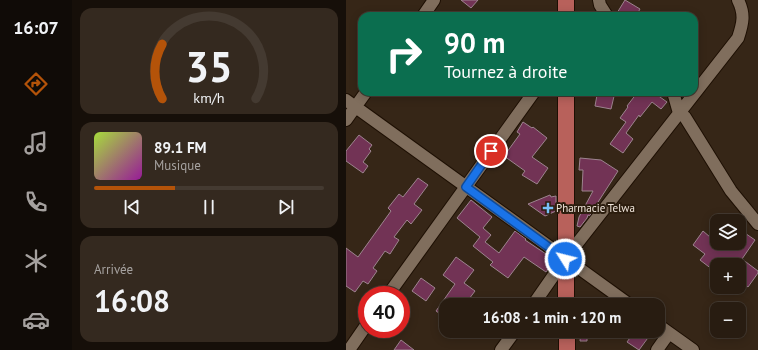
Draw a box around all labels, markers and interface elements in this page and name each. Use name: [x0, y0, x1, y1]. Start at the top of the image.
text: 16:07: [13, 16, 59, 39]
text: 90 m: [444, 24, 505, 61]
icon: right: [378, 28, 430, 80]
text: 35: [185, 40, 233, 93]
text: Tournez à droite: [444, 60, 567, 83]
icon: directions: [22, 70, 50, 98]
text: km/h: [193, 88, 225, 107]
icon: music: [22, 129, 50, 157]
pin: [474, 134, 508, 168]
text: 89.1 FM: [154, 138, 207, 157]
icon: arrive: [480, 140, 502, 162]
text: Musique: [154, 157, 201, 174]
icon: phone: [22, 188, 50, 216]
icon: previous: [121, 196, 143, 218]
icon: pause: [198, 196, 220, 218]
icon: next: [275, 196, 297, 218]
place label: Pharmacie Telwa: [556, 201, 635, 215]
marker: Pharmacie Telwa: [543, 203, 553, 213]
map controls: [710, 214, 746, 338]
button: layers: [710, 214, 746, 250]
position arrow: [544, 238, 586, 280]
icon: climate: [22, 247, 50, 275]
button: +: [710, 258, 746, 294]
text: Arrivée: [94, 261, 133, 278]
text: 16:08: [94, 281, 170, 320]
speed limit sign: 40: [358, 286, 410, 338]
button: −: [710, 302, 746, 338]
icon: car: [22, 306, 50, 334]
text: 16:08 · 1 min · 120 m: [483, 308, 621, 327]

